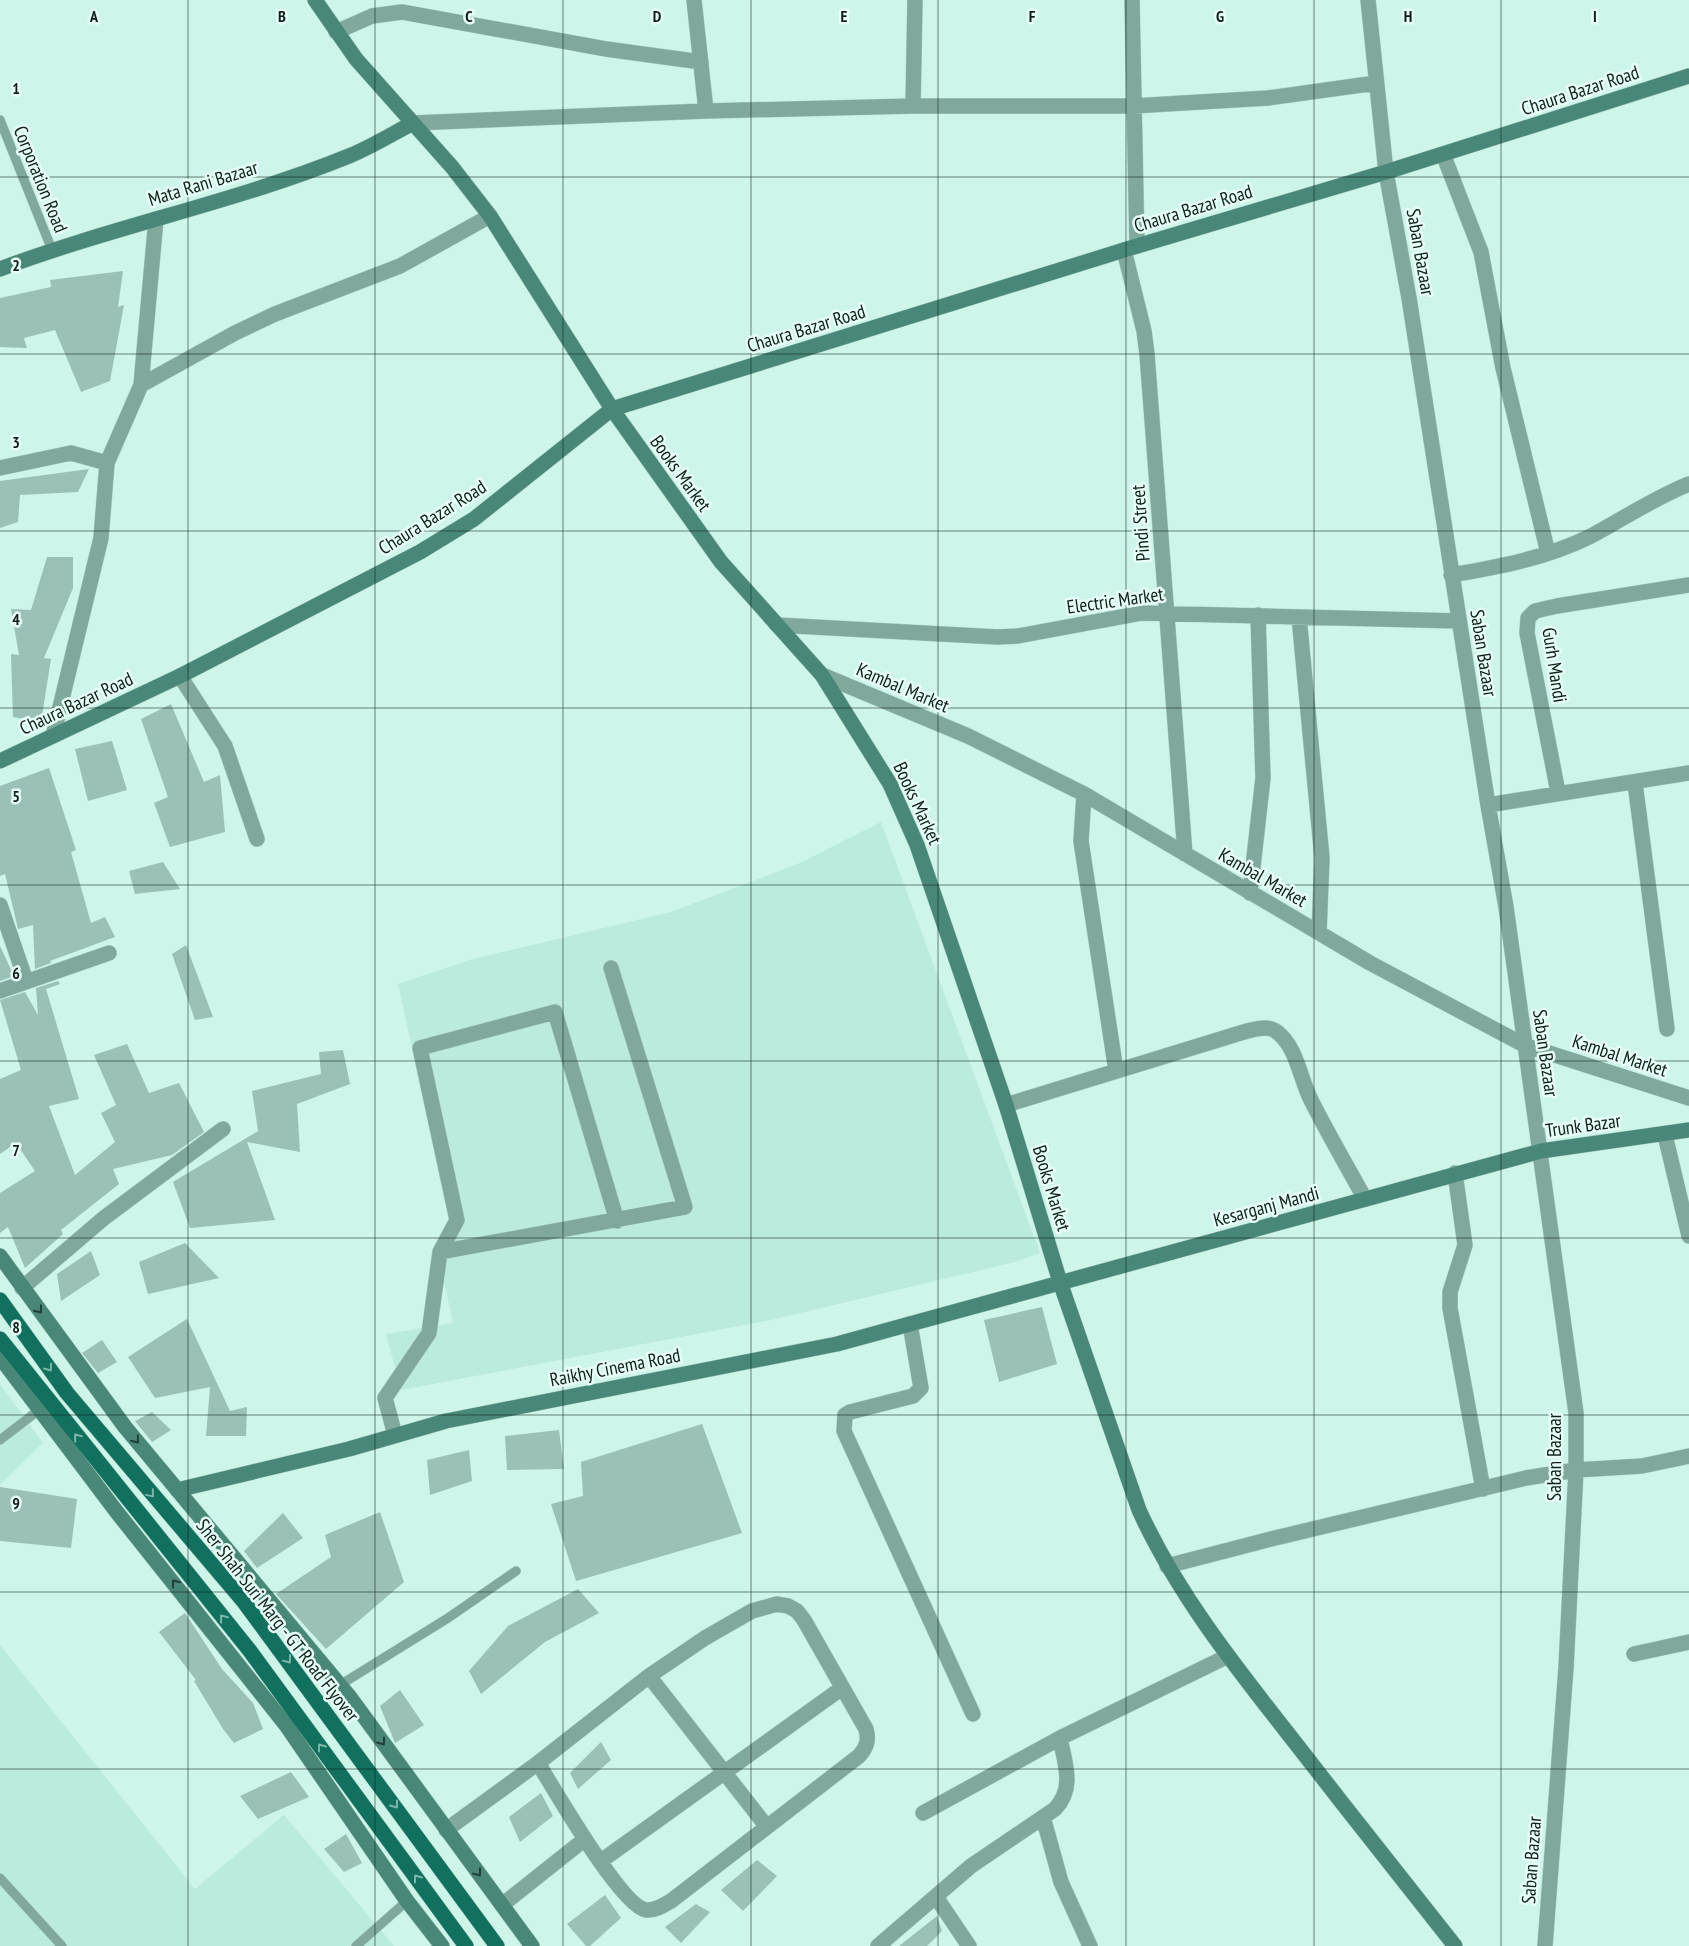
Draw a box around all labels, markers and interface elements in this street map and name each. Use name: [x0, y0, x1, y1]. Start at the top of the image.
text: A: [89, 6, 99, 26]
text: B: [278, 6, 286, 26]
text: C: [465, 6, 473, 26]
text: D: [653, 6, 662, 26]
text: E: [841, 6, 848, 26]
text: F: [1029, 6, 1036, 26]
text: G: [1216, 6, 1224, 26]
text: H: [1404, 6, 1412, 26]
text: I: [1593, 6, 1597, 26]
street label: Chaura Bazar Road: [1518, 60, 1642, 120]
text: 1: [12, 78, 20, 98]
street label: Corporation Road: [9, 122, 73, 236]
street label: Mata Rani Bazaar: [145, 155, 262, 211]
street label: Chaura Bazar Road: [1131, 179, 1255, 237]
street label: Saban Bazaar: [1402, 207, 1441, 298]
text: 2: [12, 255, 20, 275]
street label: Chaura Bazar Road: [744, 299, 868, 357]
street label: Books Market: [645, 430, 717, 516]
text: 3: [12, 432, 20, 452]
street label: Chaura Bazar Road: [374, 474, 490, 560]
street label: Pindi Street: [1125, 483, 1155, 562]
street label: Electric Market: [1065, 581, 1166, 619]
street label: Saban Bazaar: [1465, 608, 1503, 699]
text: 4: [12, 609, 20, 629]
street label: Gurh Mandi: [1537, 626, 1573, 704]
street label: Kambal Market: [853, 657, 954, 718]
street label: Chaura Bazar Road: [15, 666, 137, 740]
street label: Books Market: [888, 758, 948, 849]
text: 5: [12, 786, 20, 806]
street label: Kambal Market: [1214, 842, 1312, 912]
text: 6: [12, 963, 20, 983]
street label: Saban Bazaar: [1528, 1008, 1564, 1099]
street label: Kambal Market: [1569, 1028, 1671, 1082]
street label: Trunk Bazar: [1544, 1108, 1623, 1142]
text: 7: [12, 1140, 20, 1160]
street label: Books Market: [1028, 1142, 1077, 1234]
street label: Kesarganj Mandi: [1211, 1180, 1321, 1232]
one-way arrow: [33, 1304, 41, 1313]
text: 8: [12, 1317, 20, 1337]
street label: Raikhy Cinema Road: [548, 1343, 682, 1391]
one-way arrow: [43, 1362, 52, 1372]
street label: Saban Bazaar: [1542, 1412, 1566, 1501]
one-way arrow: [74, 1433, 83, 1442]
one-way arrow: [130, 1434, 139, 1443]
one-way arrow: [146, 1489, 155, 1498]
text: 9: [12, 1493, 20, 1513]
street label: Sher Shah Suri Marg - GT Road Flyover: [191, 1514, 365, 1727]
one-way arrow: [172, 1580, 180, 1589]
one-way arrow: [220, 1614, 229, 1623]
one-way arrow: [282, 1654, 290, 1663]
one-way arrow: [376, 1736, 385, 1746]
one-way arrow: [318, 1743, 327, 1753]
one-way arrow: [389, 1799, 397, 1808]
street label: Saban Bazaar: [1516, 1815, 1546, 1905]
one-way arrow: [472, 1867, 481, 1877]
one-way arrow: [414, 1874, 423, 1884]

